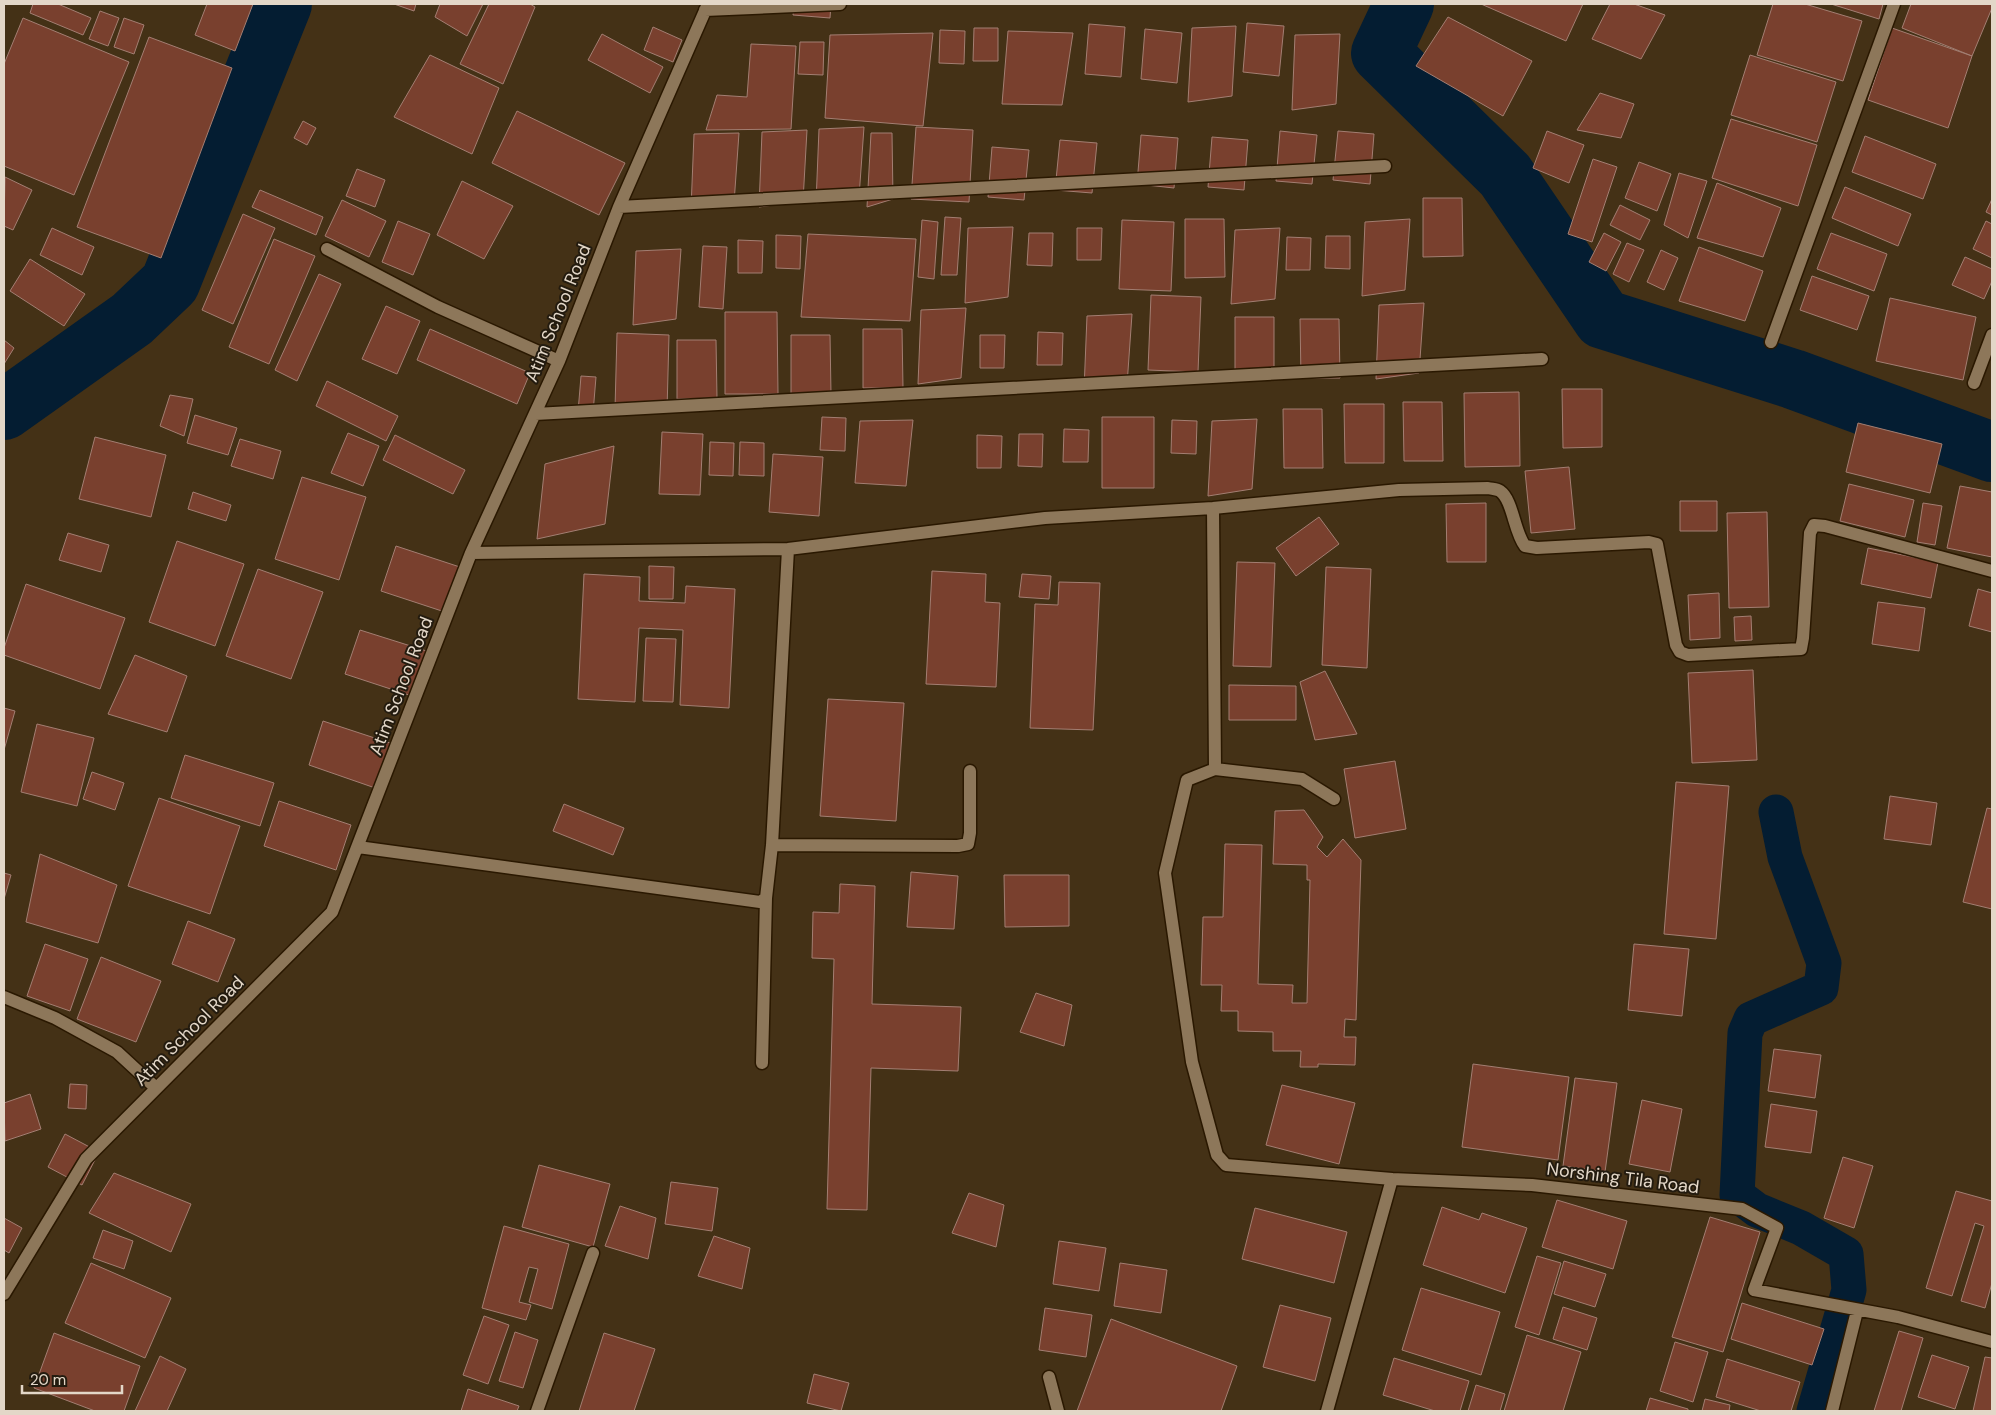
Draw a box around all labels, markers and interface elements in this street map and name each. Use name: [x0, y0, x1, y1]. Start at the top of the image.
street label: Atim School Road: [519, 241, 597, 385]
street label: Atim School Road: [364, 613, 438, 759]
street label: Atim School Road: [129, 971, 249, 1091]
street label: Norshing Tila Road: [1545, 1157, 1701, 1199]
scale bar: [22, 1362, 122, 1394]
text: 20 m: [30, 1370, 66, 1390]

